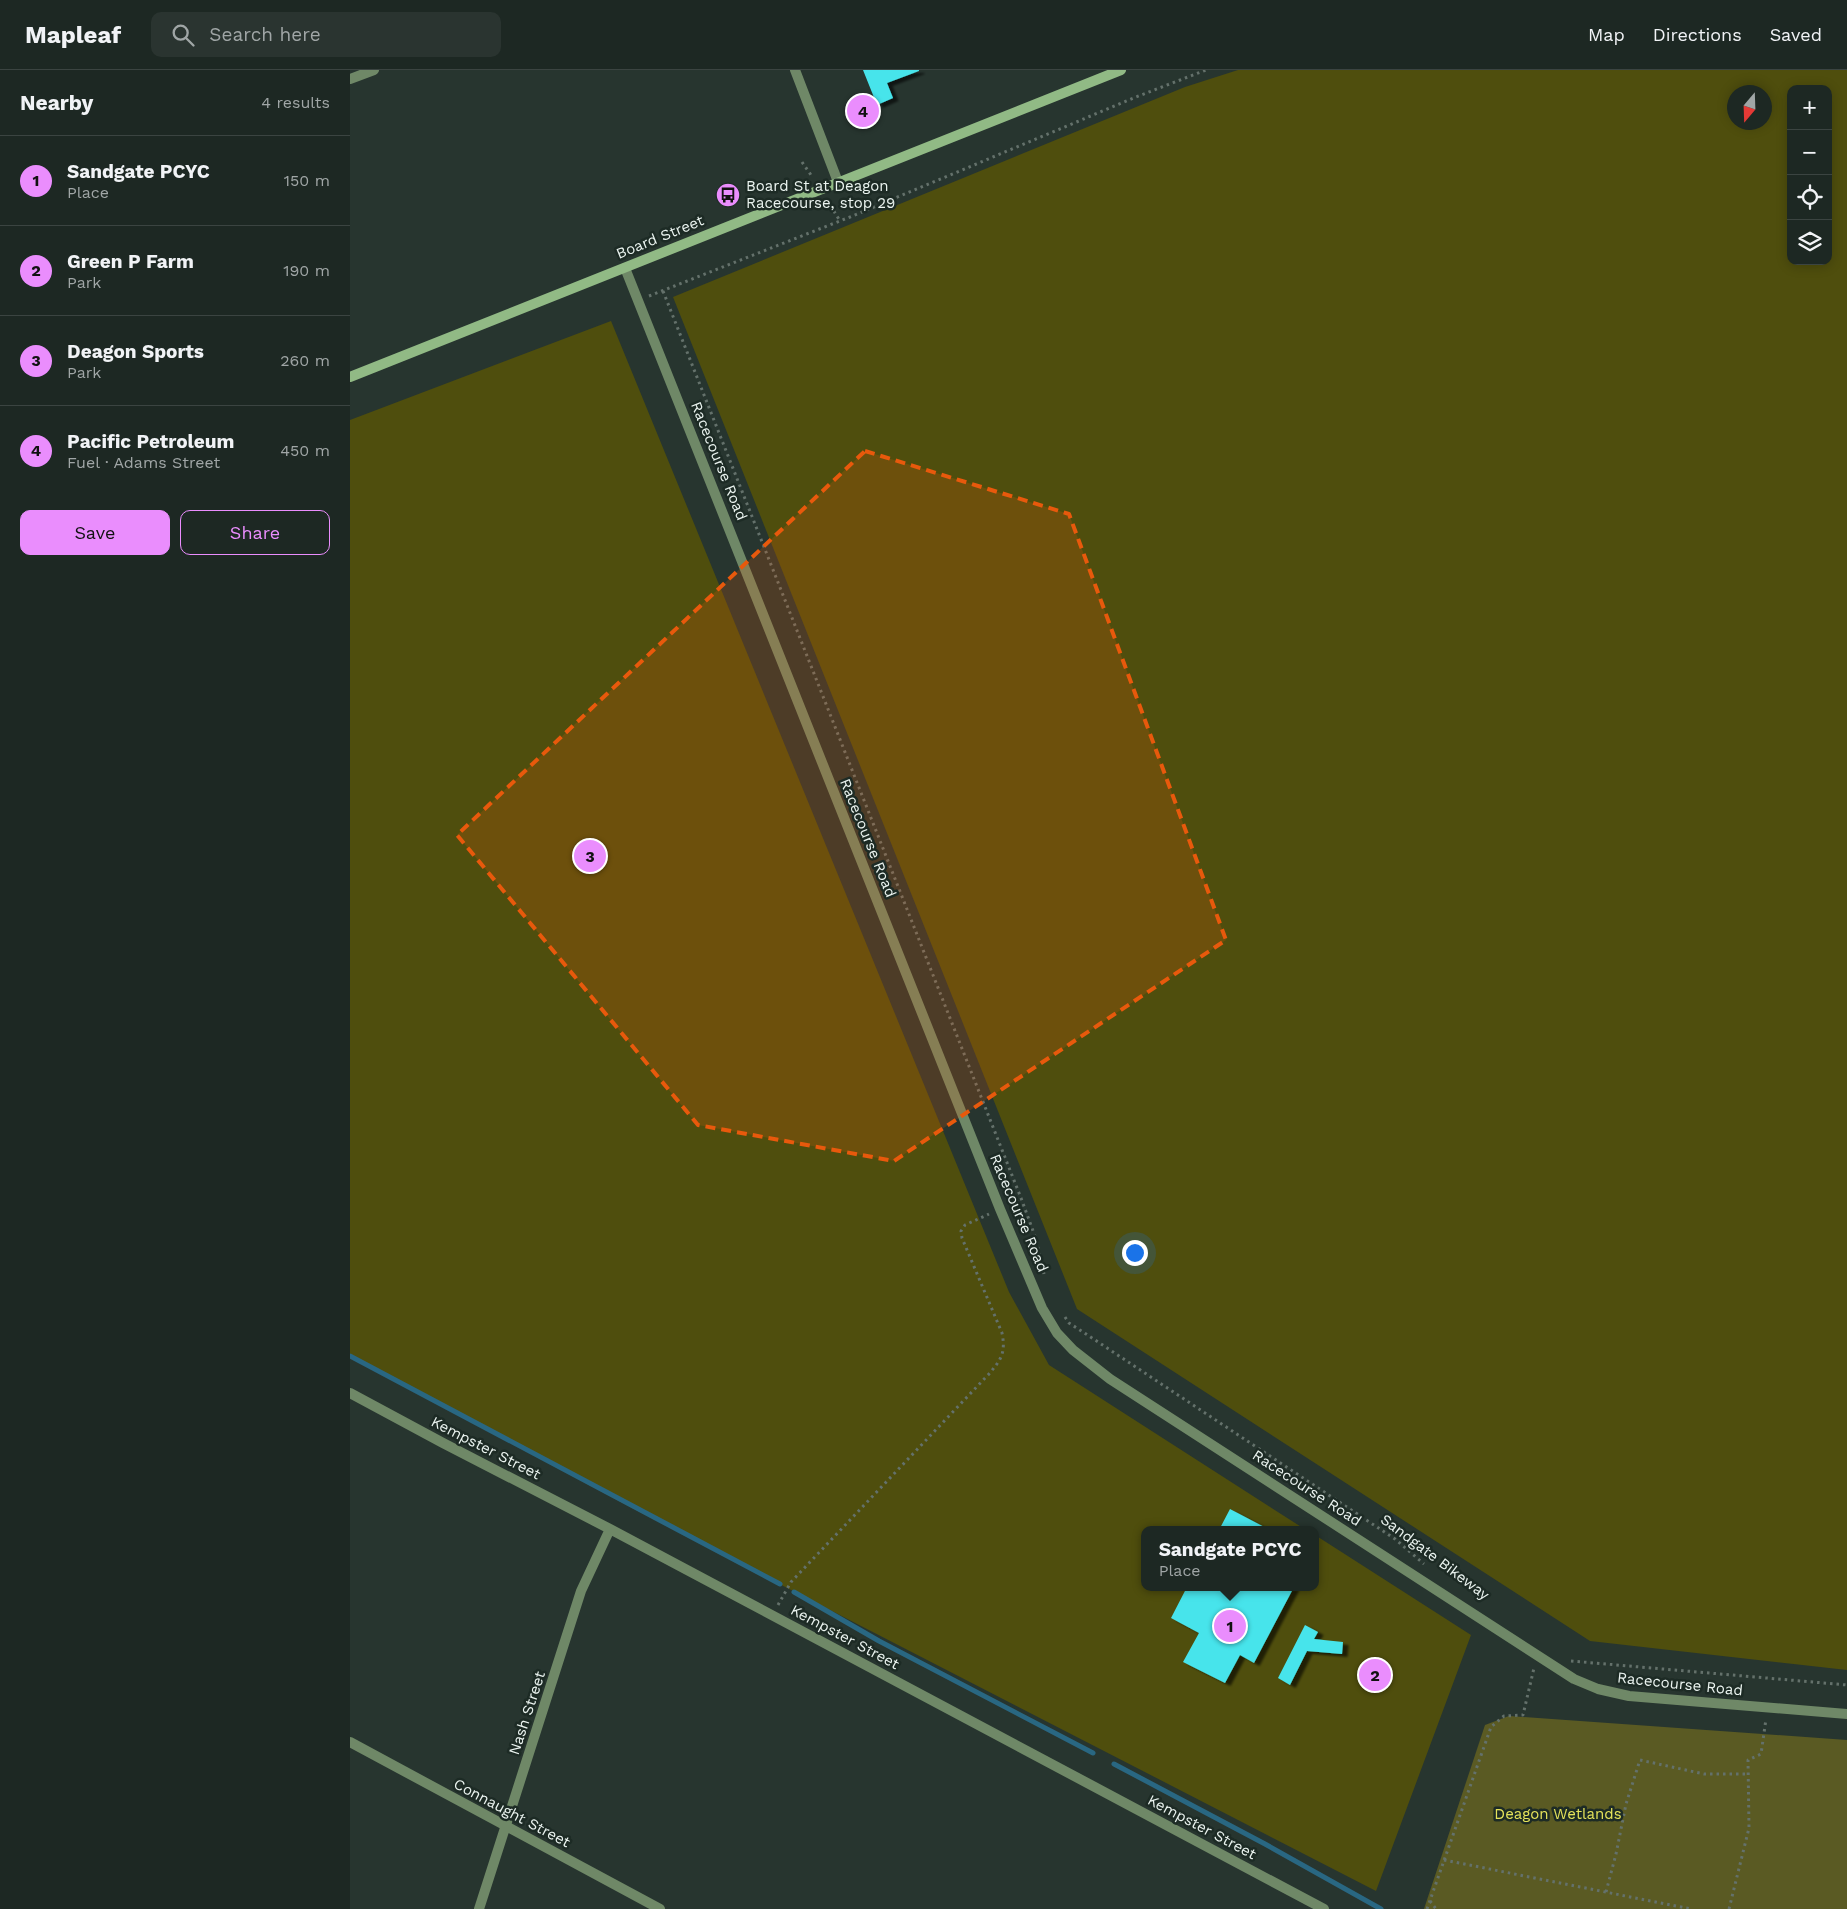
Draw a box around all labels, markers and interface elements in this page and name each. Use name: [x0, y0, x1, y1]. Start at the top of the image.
search box: [151, 12, 501, 57]
text: Mapleaf: [25, 21, 121, 49]
icon: search: [169, 21, 197, 49]
text: Search here: [209, 23, 321, 46]
text: Map: [1588, 24, 1625, 45]
text: Directions: [1653, 24, 1742, 45]
text: Saved: [1770, 24, 1822, 45]
north arrow: [1727, 85, 1772, 130]
map controls: [1787, 85, 1832, 265]
button: +: [1787, 85, 1832, 130]
text: Nearby: [20, 90, 93, 115]
pin: 4: [847, 92, 879, 130]
text: 4 results: [261, 93, 330, 112]
button: −: [1787, 130, 1832, 175]
text: Sandgate PCYC: [67, 160, 210, 183]
text: 1: [33, 171, 39, 190]
text: 150 m: [284, 171, 330, 190]
button: locate: [1787, 175, 1832, 220]
place label: Board St at Deagon Racecourse, stop 29: [746, 177, 895, 212]
bus stop icon: Board St at Deagon Racecourse, stop 29: [715, 182, 741, 208]
text: Place: [67, 183, 109, 202]
street label: Board Street: [614, 211, 707, 263]
button: layers: [1787, 220, 1832, 265]
text: Green P Farm: [67, 250, 194, 273]
text: 2: [31, 261, 41, 280]
text: 190 m: [283, 261, 330, 280]
text: Park: [67, 273, 101, 292]
text: Deagon Sports: [67, 340, 204, 363]
text: 3: [31, 351, 41, 370]
text: 260 m: [280, 351, 330, 370]
text: Park: [67, 363, 101, 382]
street label: Racecourse Road: [687, 399, 751, 523]
text: Pacific Petroleum: [67, 430, 234, 453]
text: 4: [31, 441, 41, 460]
text: 450 m: [280, 441, 330, 460]
text: Fuel · Adams Street: [67, 453, 220, 472]
button: Save: [20, 510, 170, 555]
button: Share: [180, 510, 330, 555]
street label: Racecourse Road: [836, 776, 900, 900]
pin: 3: [574, 837, 606, 875]
street label: Racecourse Road: [986, 1151, 1052, 1275]
your location: [1122, 1240, 1148, 1266]
street label: Kempster Street: [428, 1413, 544, 1484]
street label: Racecourse Road: [1249, 1446, 1365, 1530]
street label: Sandgate Bikeway: [1377, 1510, 1493, 1604]
popup: [1141, 1526, 1319, 1591]
text: Sandgate PCYC: [1159, 1538, 1301, 1561]
text: Place: [1159, 1561, 1201, 1580]
street label: Kempster Street: [788, 1601, 903, 1674]
pin: 1: [1214, 1607, 1246, 1645]
pin: 2: [1359, 1656, 1391, 1694]
street label: Nash Street: [505, 1668, 549, 1757]
street label: Racecourse Road: [1616, 1668, 1744, 1700]
street label: Connaught Street: [451, 1775, 574, 1852]
street label: Kempster Street: [1145, 1791, 1260, 1864]
park label: Deagon Wetlands: [1494, 1805, 1622, 1823]

